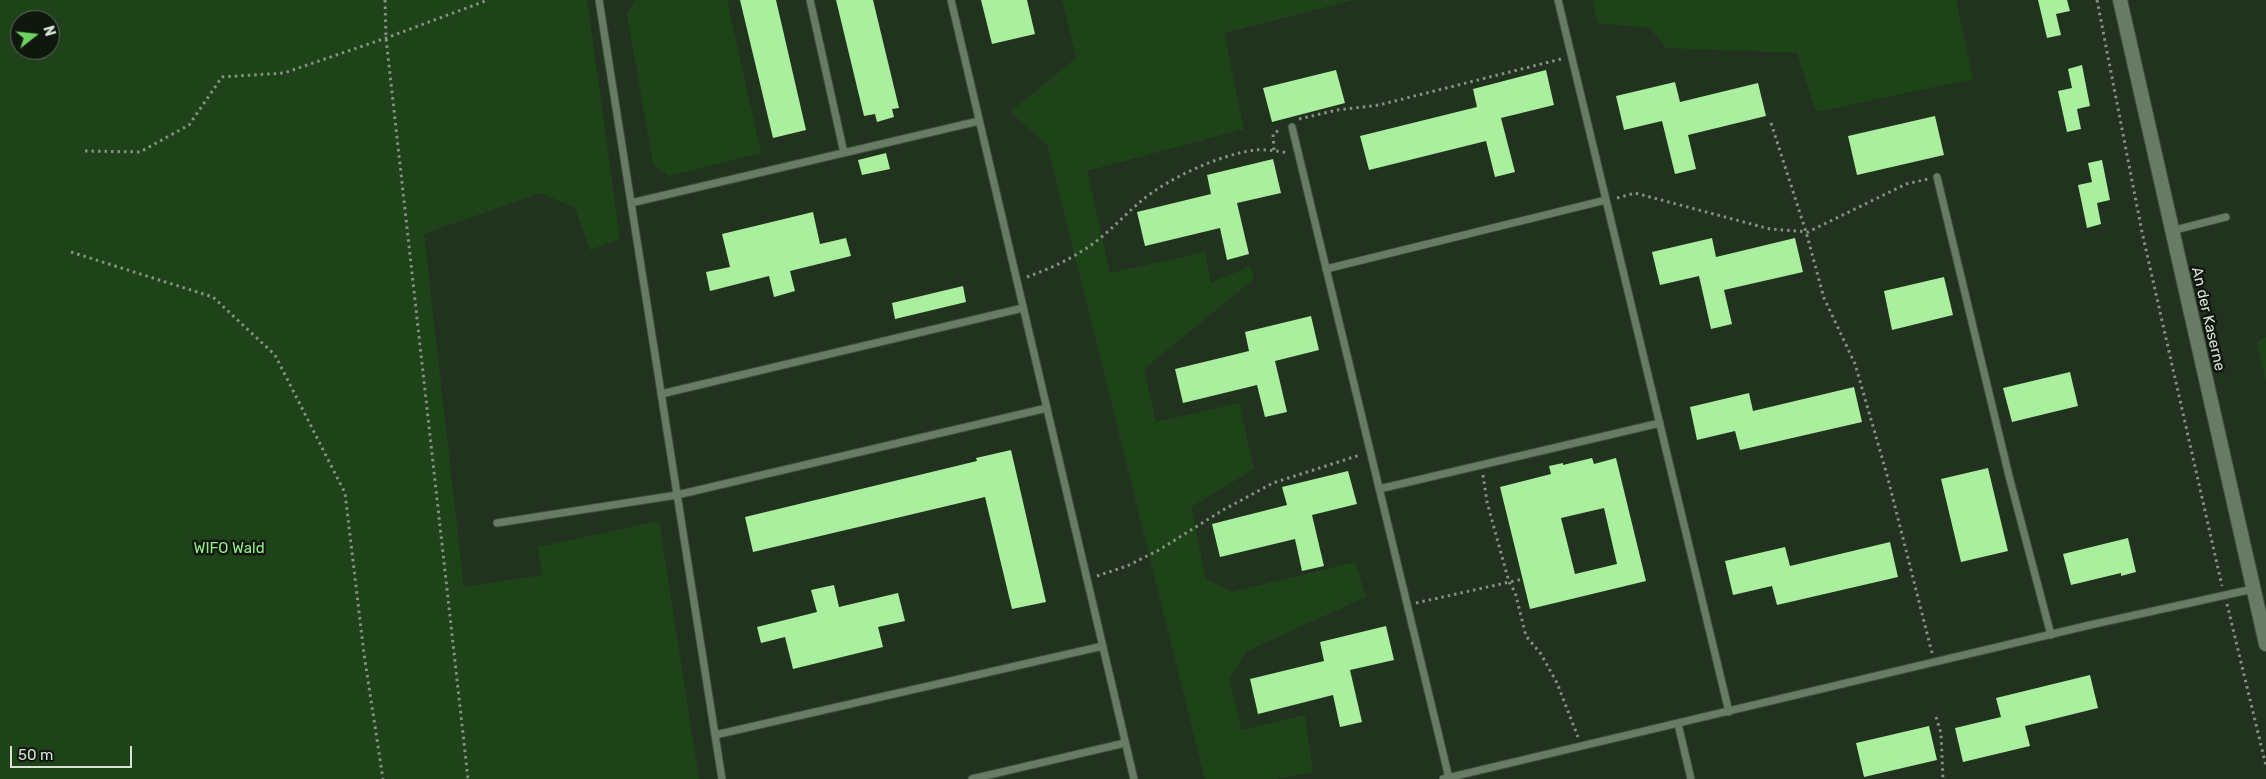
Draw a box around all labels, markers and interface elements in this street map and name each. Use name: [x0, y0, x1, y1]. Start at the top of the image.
north arrow: [10, 10, 60, 60]
text: N: [39, 24, 58, 38]
street label: An der Kaserne: [2187, 265, 2229, 373]
park label: WIFO Wald: [193, 540, 265, 558]
scale bar: [12, 736, 135, 768]
text: 50 m: [18, 746, 53, 764]

